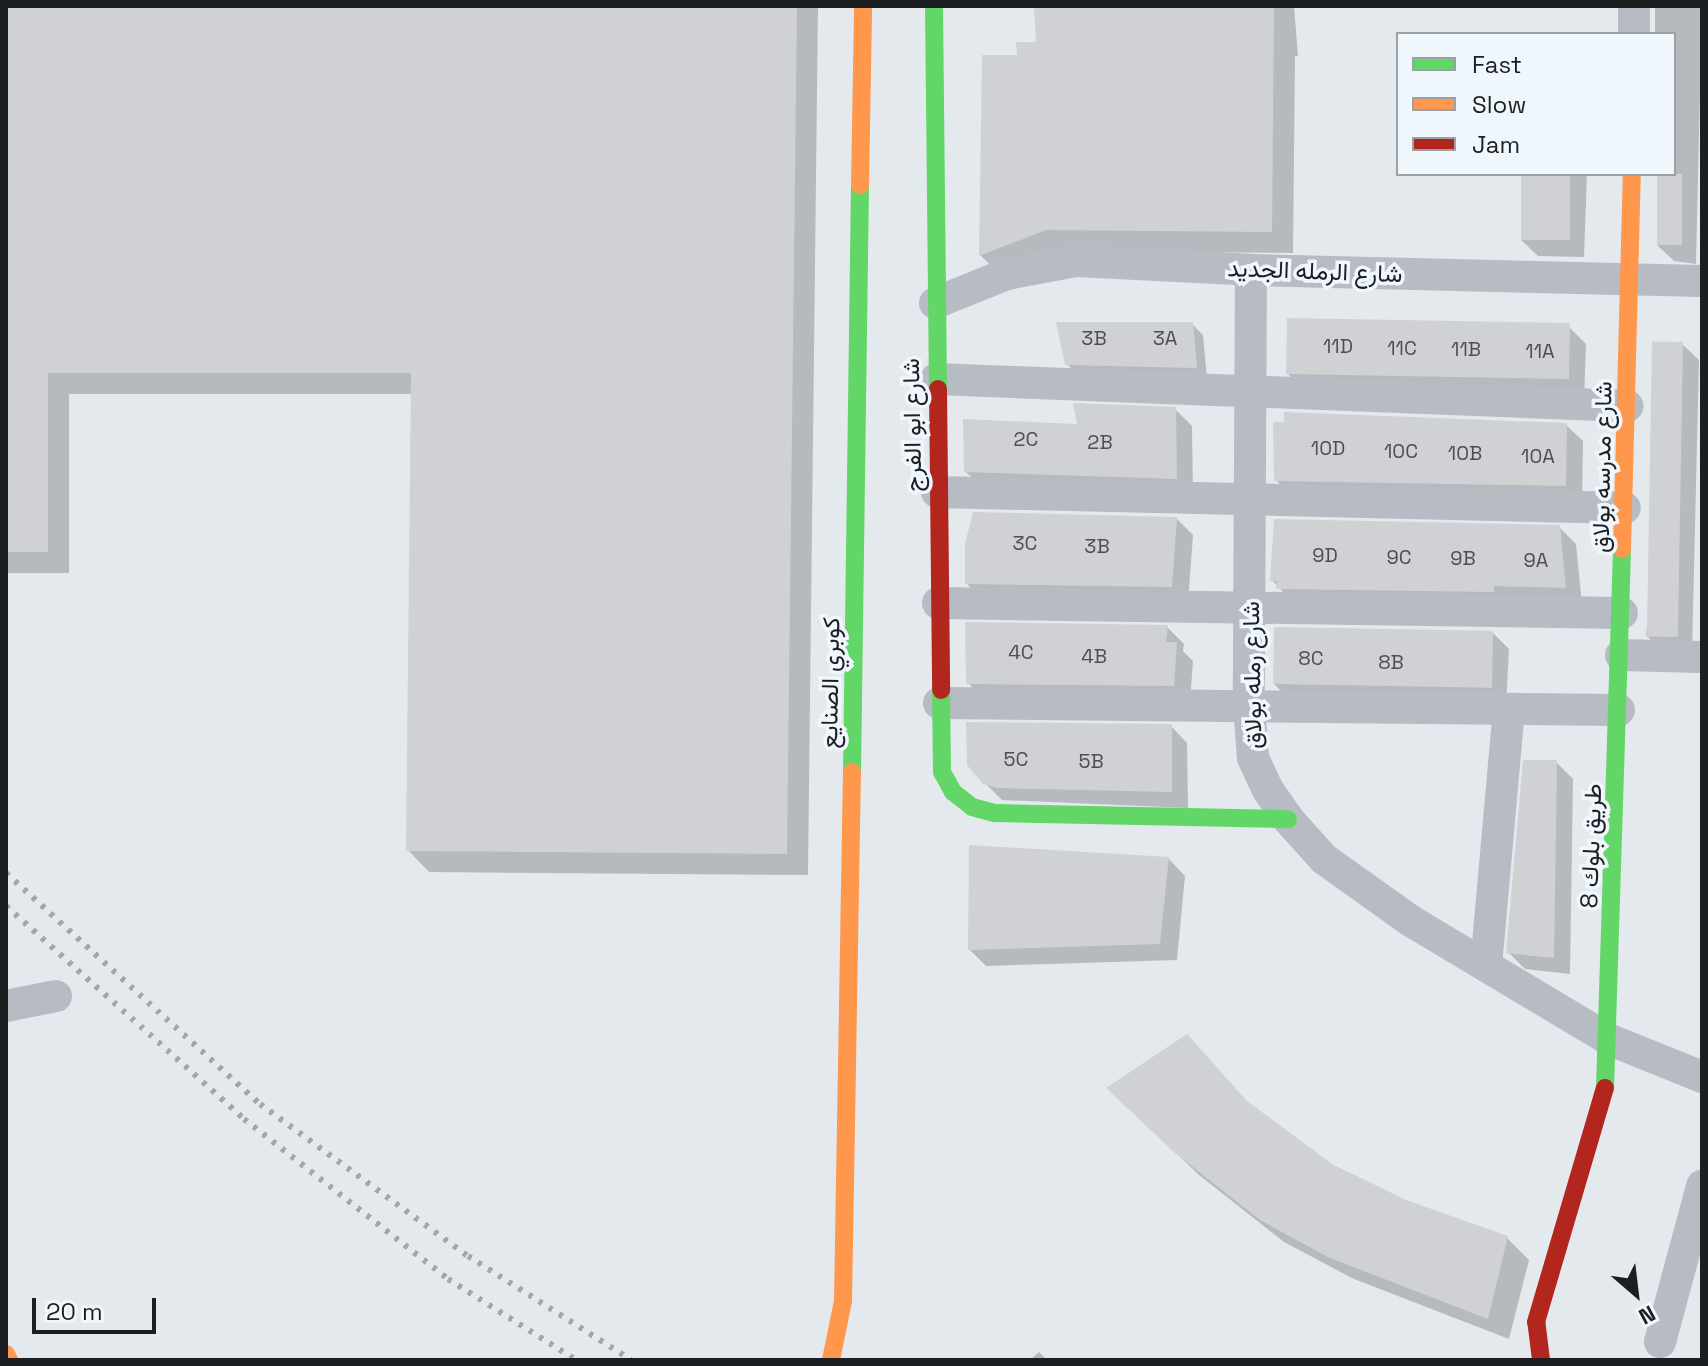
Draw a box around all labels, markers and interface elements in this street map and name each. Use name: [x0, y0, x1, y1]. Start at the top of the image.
legend: [1396, 32, 1676, 176]
text: Fast: [1472, 49, 1522, 80]
text: Slow: [1472, 89, 1526, 120]
text: Jam: [1472, 129, 1520, 160]
street label: شارع الرمله الجديد: [1227, 254, 1403, 288]
house number: 3B: [1081, 326, 1107, 350]
house number: 3A: [1153, 326, 1177, 350]
house number: 11D: [1323, 334, 1353, 358]
house number: 11C: [1387, 336, 1417, 360]
house number: 11B: [1451, 337, 1481, 361]
house number: 11A: [1525, 339, 1555, 363]
street label: شارع ابو الفرج: [896, 358, 928, 492]
street label: شارع مدرسه بولاق: [1586, 381, 1618, 553]
house number: 2C: [1014, 427, 1038, 451]
house number: 2B: [1087, 430, 1113, 454]
house number: 10D: [1311, 436, 1345, 460]
house number: 10C: [1384, 439, 1418, 463]
house number: 10B: [1448, 441, 1482, 465]
house number: 10A: [1521, 444, 1555, 468]
house number: 3C: [1013, 531, 1037, 555]
house number: 3B: [1084, 534, 1110, 558]
house number: 9D: [1312, 543, 1338, 567]
house number: 9C: [1386, 545, 1412, 569]
house number: 9B: [1450, 546, 1476, 570]
house number: 9A: [1524, 548, 1548, 572]
street label: شارع رمله بولاق: [1236, 601, 1268, 749]
street label: كوبري الصنايع: [814, 617, 846, 749]
house number: 4C: [1008, 640, 1034, 664]
house number: 4B: [1081, 644, 1107, 668]
house number: 8C: [1298, 646, 1324, 670]
house number: 8B: [1378, 650, 1404, 674]
house number: 5C: [1004, 747, 1028, 771]
house number: 5B: [1078, 749, 1104, 773]
street label: طريق بلوك 8: [1574, 783, 1608, 909]
north arrow: [1596, 1254, 1676, 1334]
scale bar: [36, 1282, 160, 1332]
text: 20 m: [46, 1296, 103, 1327]
text: N: [1634, 1299, 1660, 1331]

